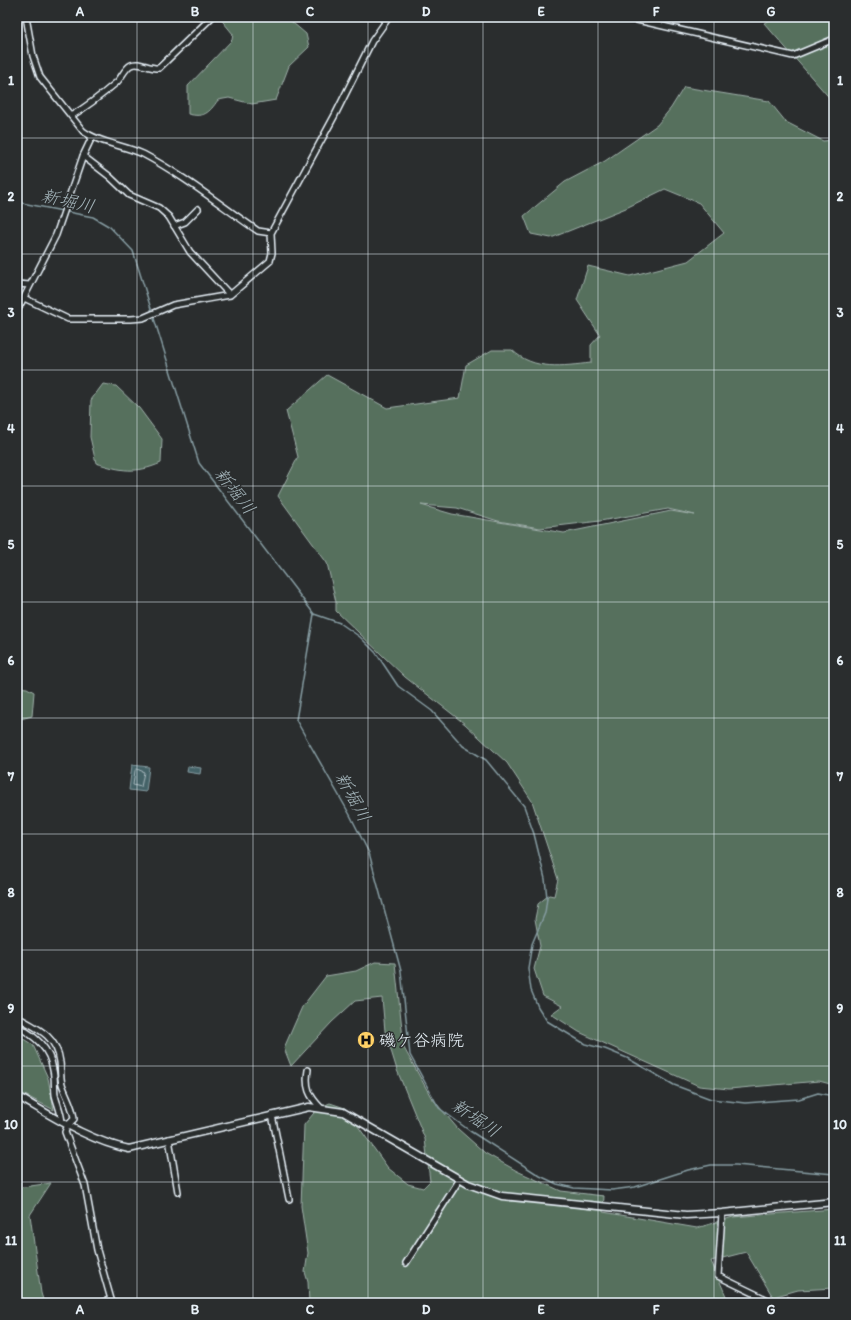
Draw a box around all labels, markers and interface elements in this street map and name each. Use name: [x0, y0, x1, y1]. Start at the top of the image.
text: A: [75, 4, 85, 19]
text: B: [191, 4, 200, 19]
text: C: [306, 4, 315, 19]
text: D: [422, 4, 431, 19]
text: E: [537, 4, 545, 19]
text: F: [653, 4, 660, 19]
text: G: [767, 4, 776, 19]
text: 1: [8, 73, 14, 88]
text: 1: [837, 73, 843, 88]
water label: 新堀川: [39, 184, 97, 218]
text: 2: [8, 189, 15, 204]
text: 2: [837, 189, 844, 204]
text: 3: [7, 305, 15, 320]
text: 3: [836, 305, 844, 320]
text: 4: [7, 421, 15, 436]
text: 4: [836, 421, 844, 436]
water label: 新堀川: [210, 463, 260, 519]
text: 5: [8, 537, 15, 552]
text: 5: [837, 537, 844, 552]
text: 6: [8, 653, 15, 668]
text: 6: [837, 653, 844, 668]
water label: 新堀川: [330, 768, 376, 826]
text: 7: [7, 769, 15, 784]
text: 7: [836, 769, 844, 784]
text: 8: [7, 885, 15, 900]
text: 8: [836, 885, 844, 900]
text: 9: [8, 1001, 15, 1016]
text: 9: [837, 1001, 844, 1016]
hospital icon: 磯ケ谷病院: [356, 1030, 376, 1050]
place label: 磯ケ谷病院: [379, 1030, 464, 1050]
water label: 新堀川: [447, 1094, 505, 1142]
text: 10: [4, 1117, 18, 1132]
text: 10: [833, 1117, 847, 1132]
text: 11: [5, 1233, 17, 1248]
text: 11: [834, 1233, 846, 1248]
text: A: [75, 1302, 85, 1317]
text: B: [191, 1302, 200, 1317]
text: C: [306, 1302, 315, 1317]
text: D: [422, 1302, 431, 1317]
text: E: [537, 1302, 545, 1317]
text: F: [653, 1302, 660, 1317]
text: G: [767, 1302, 776, 1317]

